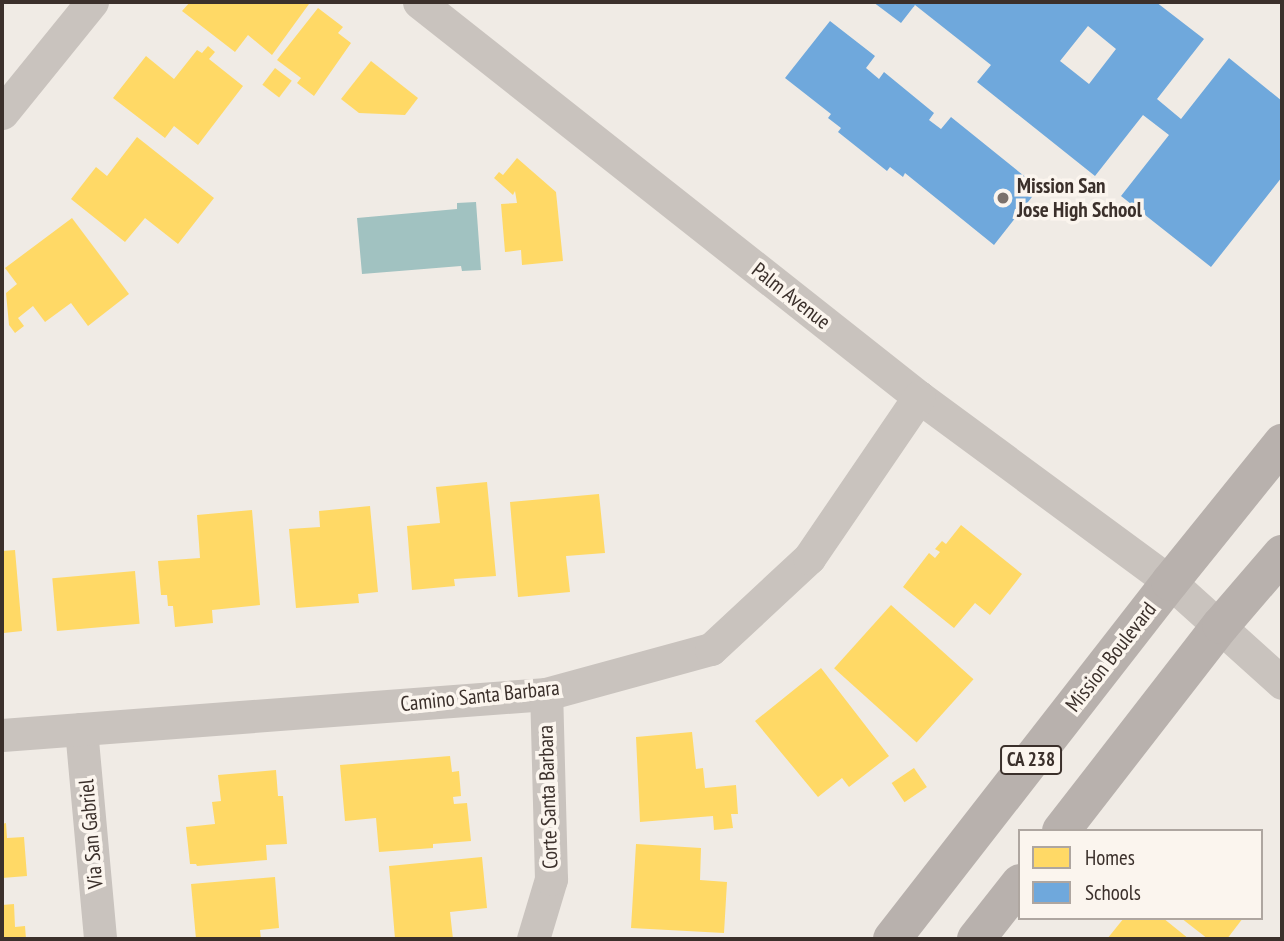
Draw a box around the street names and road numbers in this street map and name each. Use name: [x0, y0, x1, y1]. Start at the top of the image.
street label: Palm Avenue: [746, 257, 836, 335]
street label: Mission Boulevard: [1060, 597, 1162, 717]
street label: Camino Santa Barbara: [399, 675, 561, 717]
street label: Corte Santa Barbara: [533, 725, 563, 869]
road number: CA 238: [1000, 744, 1062, 776]
street label: Via San Gabriel: [74, 778, 108, 890]

